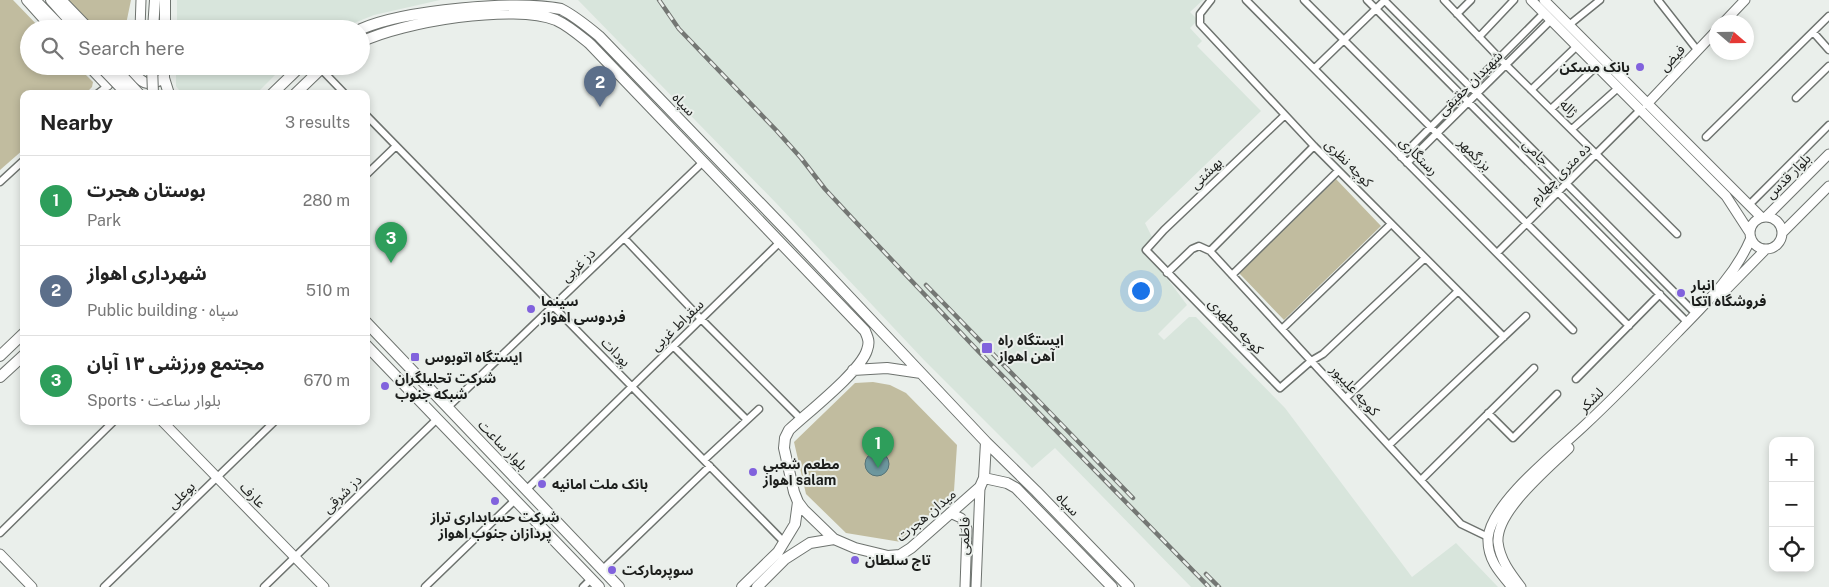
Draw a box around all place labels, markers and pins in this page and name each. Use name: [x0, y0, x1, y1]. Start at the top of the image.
place label: بانک مسکن: [1559, 59, 1630, 75]
marker: بانک مسکن: [1634, 61, 1646, 73]
pin: 2: [584, 66, 616, 107]
pin: 3: [375, 222, 407, 263]
place label: انبار فروشگاه اتکا: [1690, 277, 1766, 310]
marker: انبار فروشگاه اتکا: [1675, 287, 1687, 299]
place label: سینما فردوسی اهواز: [540, 293, 626, 326]
marker: سینما فردوسی اهواز: [525, 303, 537, 315]
place label: ایستگاه راه آهن اهواز: [997, 332, 1064, 365]
marker: ایستگاه راه آهن اهواز: [980, 341, 994, 355]
place label: ایستگاه اتوبوس: [425, 349, 522, 365]
marker: ایستگاه اتوبوس: [409, 351, 421, 363]
place label: شرکت تحلیلگران شبکه جنوب: [395, 370, 496, 402]
marker: شرکت تحلیلگران شبکه جنوب: [379, 380, 391, 392]
pin: 1: [862, 427, 894, 468]
place label: مطعم شعبي اهواز salam: [762, 456, 840, 489]
marker: مطعم شعبي اهواز salam: [747, 466, 759, 478]
place label: بانک ملت امانیه: [552, 476, 648, 492]
marker: بانک ملت امانیه: [536, 478, 548, 490]
marker: شرکت حسابداری تراز پردازان جنوب اهواز: [489, 495, 501, 507]
place label: شرکت حسابداری تراز پردازان جنوب اهواز: [429, 509, 560, 543]
place label: تاج سلطان: [865, 552, 931, 571]
marker: تاج سلطان: [849, 554, 861, 566]
place label: سوپرمارکت: [622, 562, 694, 580]
marker: سوپرمارکت: [606, 564, 618, 576]

